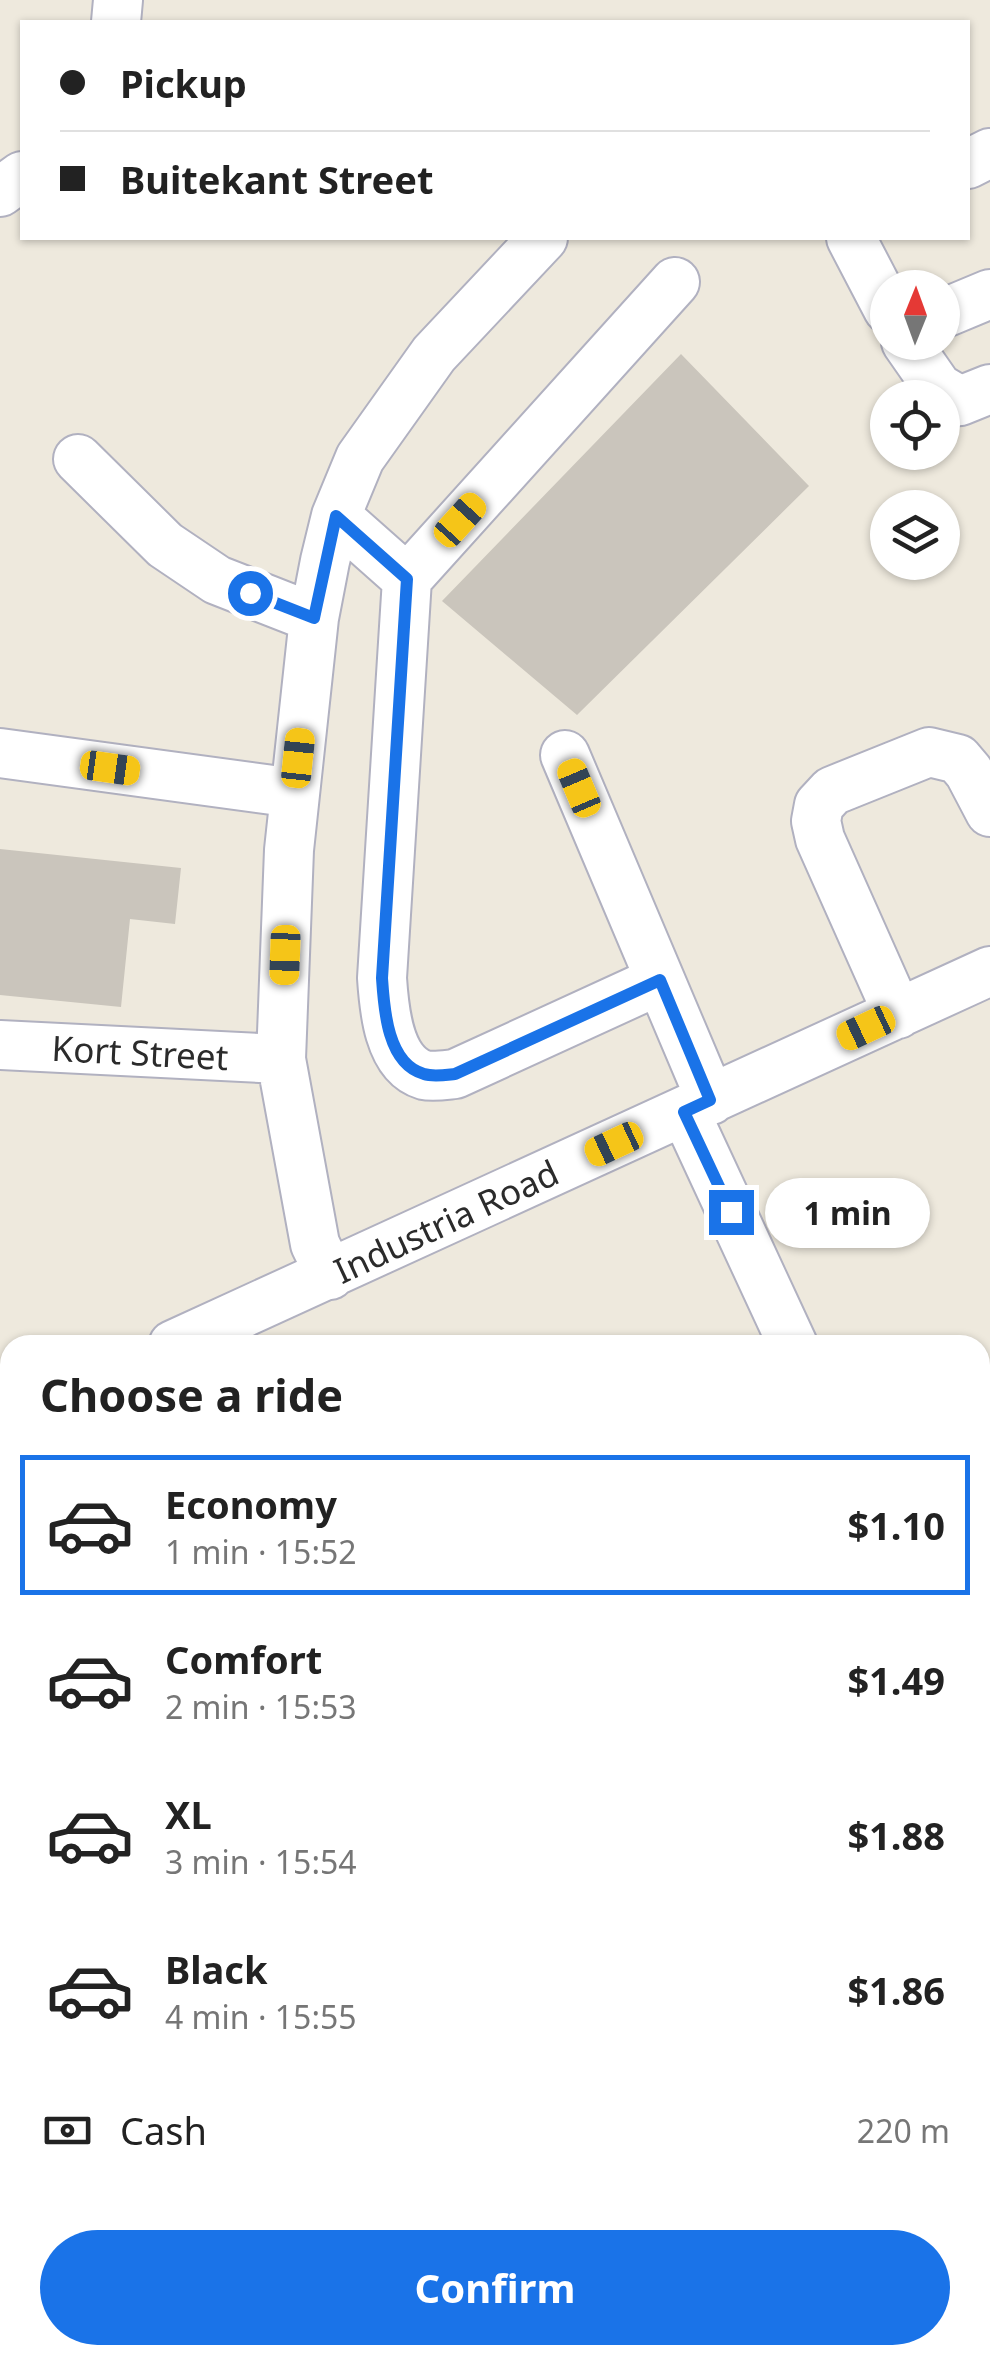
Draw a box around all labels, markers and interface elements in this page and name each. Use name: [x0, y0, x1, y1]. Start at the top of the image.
text: Pickup: [120, 57, 247, 109]
text: Buitekant Street: [120, 153, 433, 205]
north arrow: [870, 270, 960, 360]
map controls: [870, 270, 960, 580]
button: locate: [870, 380, 960, 470]
car: [429, 488, 491, 552]
button: layers: [870, 490, 960, 580]
route start: [228, 571, 273, 616]
car: [280, 727, 316, 789]
car: [78, 749, 142, 787]
car: [553, 755, 605, 821]
car: [269, 924, 301, 986]
car: [832, 1002, 900, 1054]
street label: Kort Street: [51, 1024, 229, 1080]
car: [580, 1118, 648, 1170]
street label: Industria Road: [326, 1148, 566, 1294]
callout: 1 min: [766, 1177, 931, 1247]
route end: [709, 1190, 754, 1235]
text: 1 min: [803, 1191, 892, 1234]
text: Choose a ride: [40, 1364, 343, 1425]
text: Economy: [165, 1478, 337, 1530]
icon: car: [45, 1480, 135, 1570]
text: $1.10: [847, 1499, 945, 1551]
text: 1 min · 15:52: [165, 1530, 357, 1573]
text: Comfort: [165, 1633, 322, 1685]
icon: car: [45, 1635, 135, 1725]
text: $1.49: [847, 1654, 945, 1706]
text: 2 min · 15:53: [165, 1685, 357, 1728]
text: XL: [165, 1788, 212, 1840]
icon: car: [45, 1790, 135, 1880]
text: $1.88: [847, 1809, 945, 1861]
text: 3 min · 15:54: [165, 1840, 357, 1883]
text: Black: [165, 1943, 268, 1995]
icon: car: [45, 1945, 135, 2035]
text: $1.86: [847, 1964, 945, 2016]
text: 4 min · 15:55: [165, 1995, 357, 2038]
icon: cash: [40, 2103, 95, 2158]
text: Cash: [120, 2104, 207, 2156]
text: 220 m: [857, 2109, 950, 2152]
button: Confirm: [40, 2230, 950, 2345]

